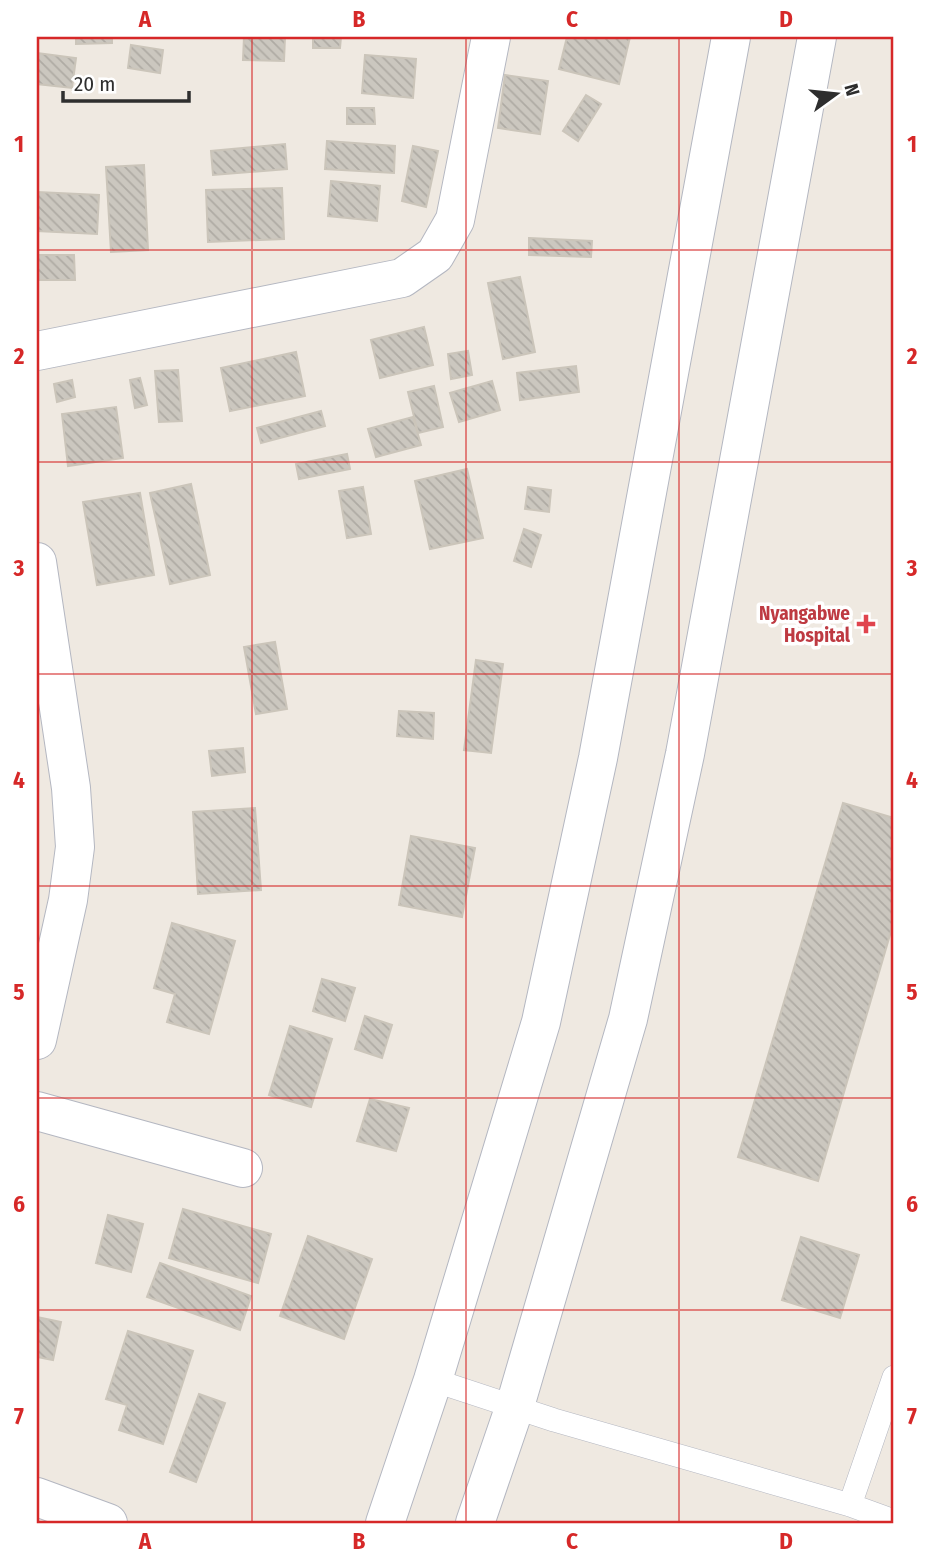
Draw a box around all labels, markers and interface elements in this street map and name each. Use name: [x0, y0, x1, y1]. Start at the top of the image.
text: A: [138, 5, 152, 33]
text: B: [353, 5, 366, 33]
text: C: [566, 5, 578, 33]
text: D: [779, 5, 793, 33]
scale bar: [63, 60, 189, 104]
north arrow: [802, 60, 872, 130]
text: 20 m: [74, 71, 115, 97]
text: N: [839, 81, 865, 98]
text: 1: [14, 130, 24, 158]
text: 1: [907, 130, 917, 158]
text: 2: [13, 342, 25, 370]
text: 2: [906, 342, 918, 370]
text: 3: [13, 554, 25, 582]
text: 3: [906, 554, 918, 582]
place label: Nyangabwe Hospital: [759, 602, 851, 647]
marker: Nyangabwe Hospital: [856, 614, 876, 634]
text: 4: [13, 766, 25, 794]
text: 4: [906, 766, 918, 794]
text: 5: [13, 978, 25, 1006]
text: 5: [906, 978, 918, 1006]
text: 6: [13, 1190, 25, 1218]
text: 6: [906, 1190, 918, 1218]
text: 7: [14, 1402, 24, 1430]
text: 7: [907, 1402, 917, 1430]
text: A: [138, 1527, 152, 1555]
text: B: [353, 1527, 366, 1555]
text: C: [566, 1527, 578, 1555]
text: D: [779, 1527, 793, 1555]

